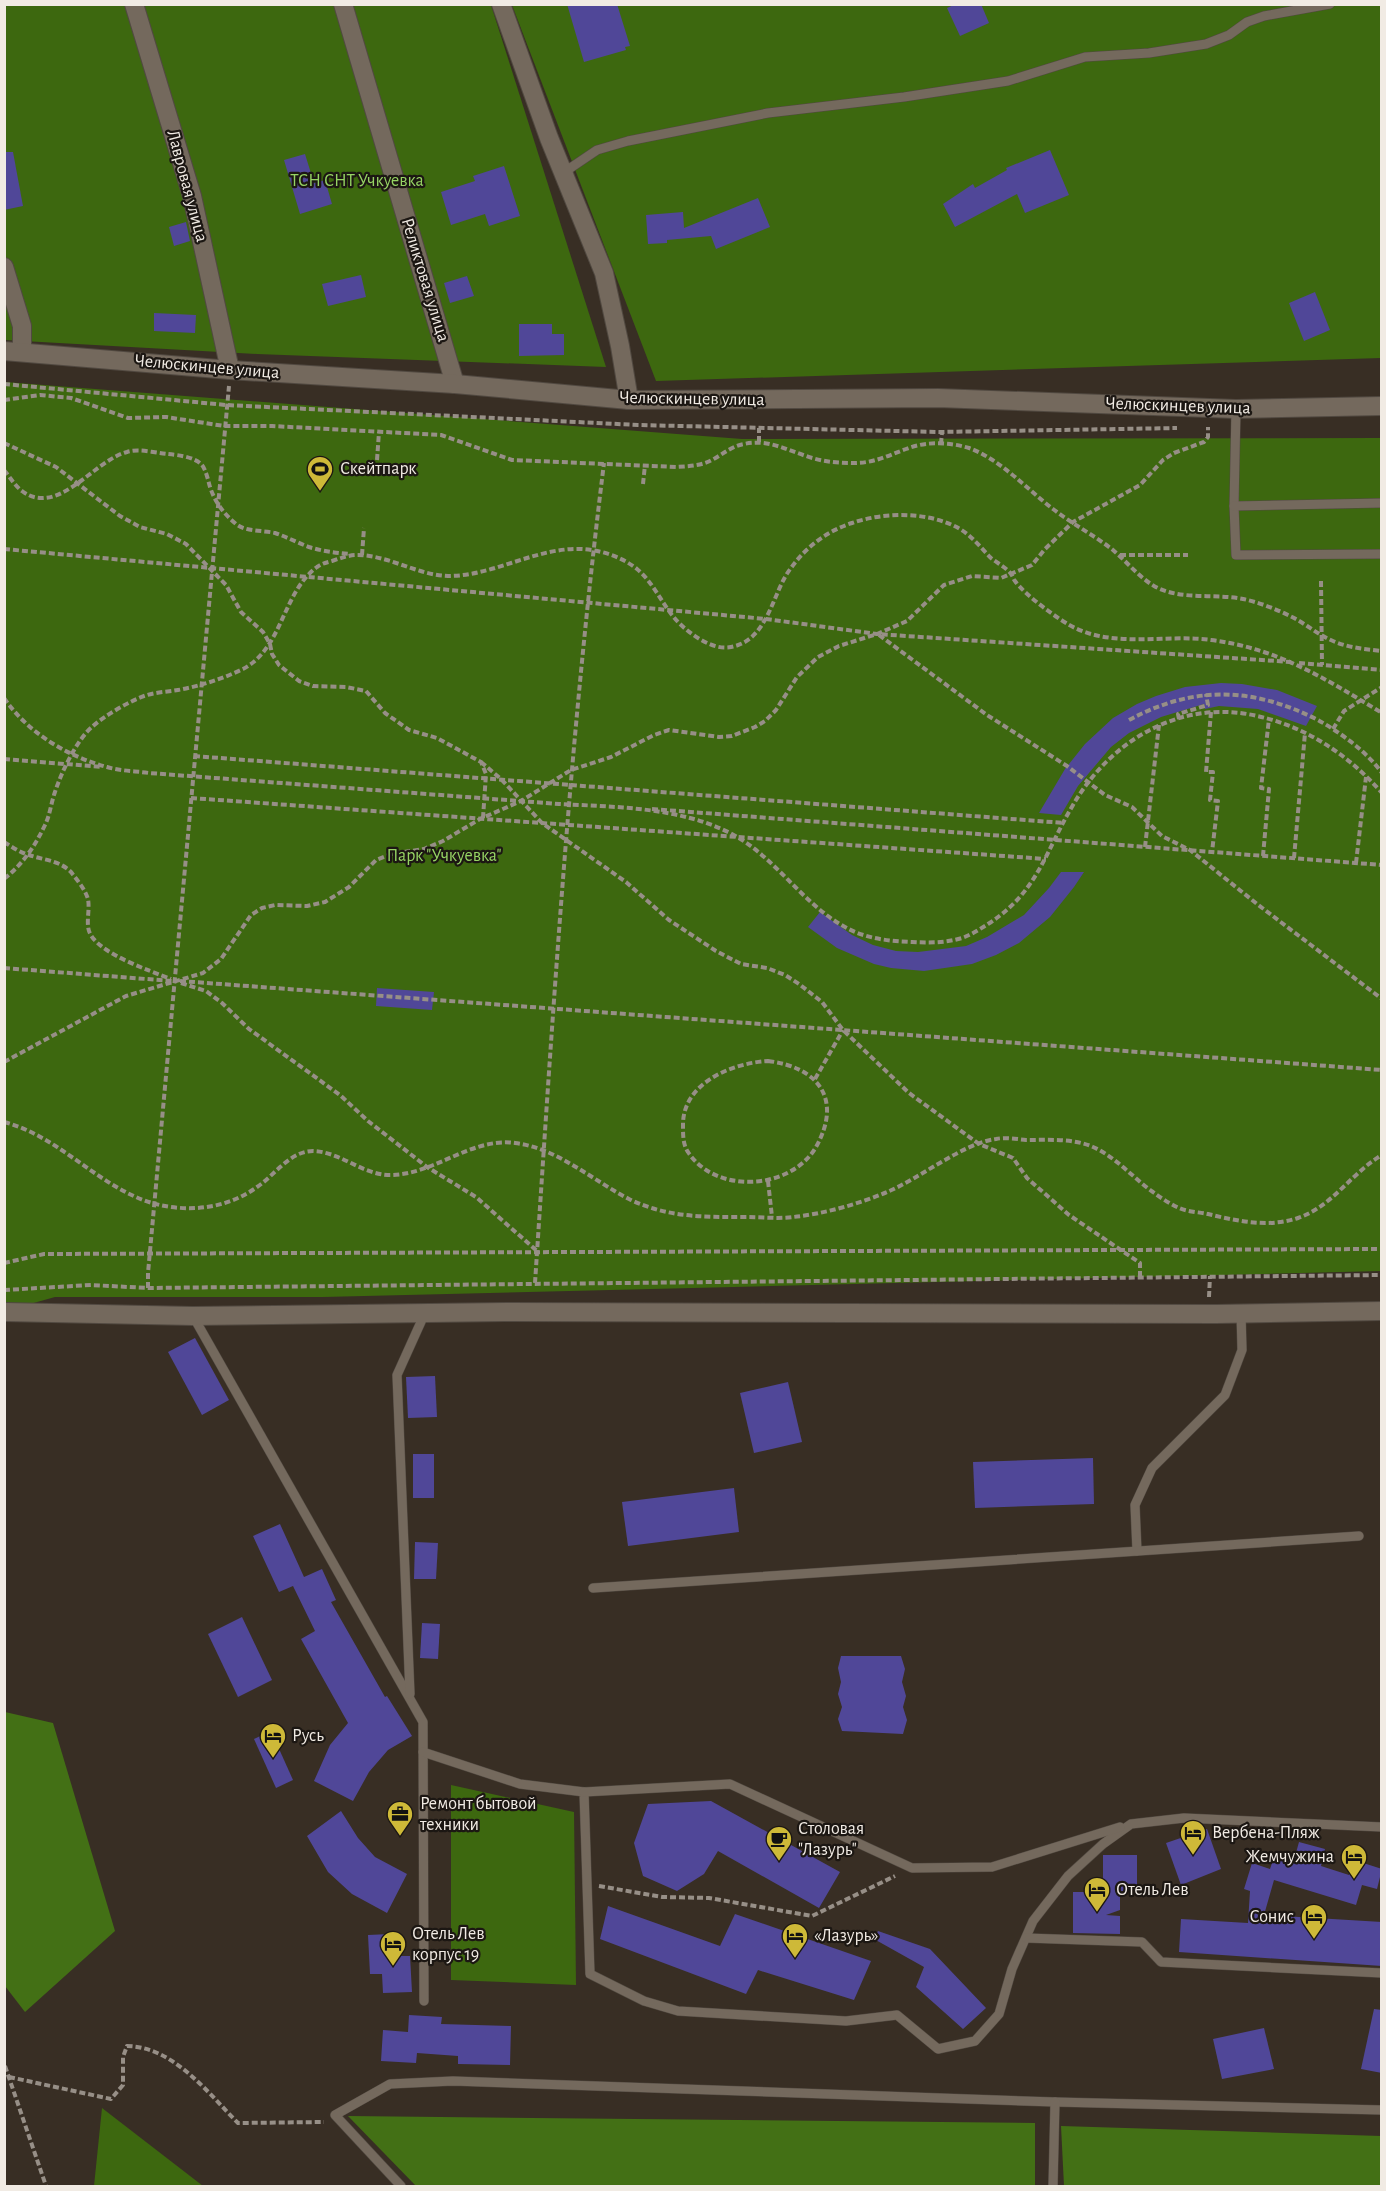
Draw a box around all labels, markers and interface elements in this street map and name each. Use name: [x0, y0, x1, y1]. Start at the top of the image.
street label: Лавровая улица: [163, 128, 211, 244]
park label: ТСН СНТ Учкуевка: [290, 172, 424, 190]
street label: Реликтовая улица: [398, 216, 452, 344]
street label: Челюскинцев улица: [134, 352, 280, 382]
street label: Челюскинцев улица: [619, 389, 765, 409]
street label: Челюскинцев улица: [1105, 394, 1251, 418]
sports icon: Скейтпарк: [305, 454, 335, 492]
place label: Скейтпарк: [340, 460, 417, 478]
park label: Парк "Учкуевка": [386, 847, 502, 865]
hotel icon: Русь: [258, 1721, 288, 1759]
place label: Русь: [292, 1727, 324, 1745]
place label: Ремонт бытовой техники: [419, 1794, 537, 1834]
office icon: Ремонт бытовой техники: [385, 1799, 415, 1837]
hotel icon: Вербена-Пляж: [1178, 1818, 1208, 1856]
place label: Столовая "Лазурь": [798, 1820, 864, 1859]
place label: Вербена-Пляж: [1212, 1823, 1320, 1842]
cafe icon: Столовая "Лазурь": [764, 1824, 794, 1862]
hotel icon: Жемчужина: [1339, 1842, 1369, 1880]
place label: Жемчужина: [1246, 1848, 1334, 1866]
hotel icon: Отель Лев: [1082, 1875, 1112, 1913]
place label: Отель Лев: [1116, 1881, 1189, 1899]
hotel icon: Сонис: [1299, 1902, 1329, 1940]
place label: Сонис: [1249, 1908, 1294, 1926]
hotel icon: «Лазурь»: [780, 1921, 810, 1959]
place label: Отель Лев корпус 19: [412, 1925, 485, 1964]
place label: «Лазурь»: [814, 1927, 878, 1945]
hotel icon: Отель Лев корпус 19: [378, 1929, 408, 1967]

